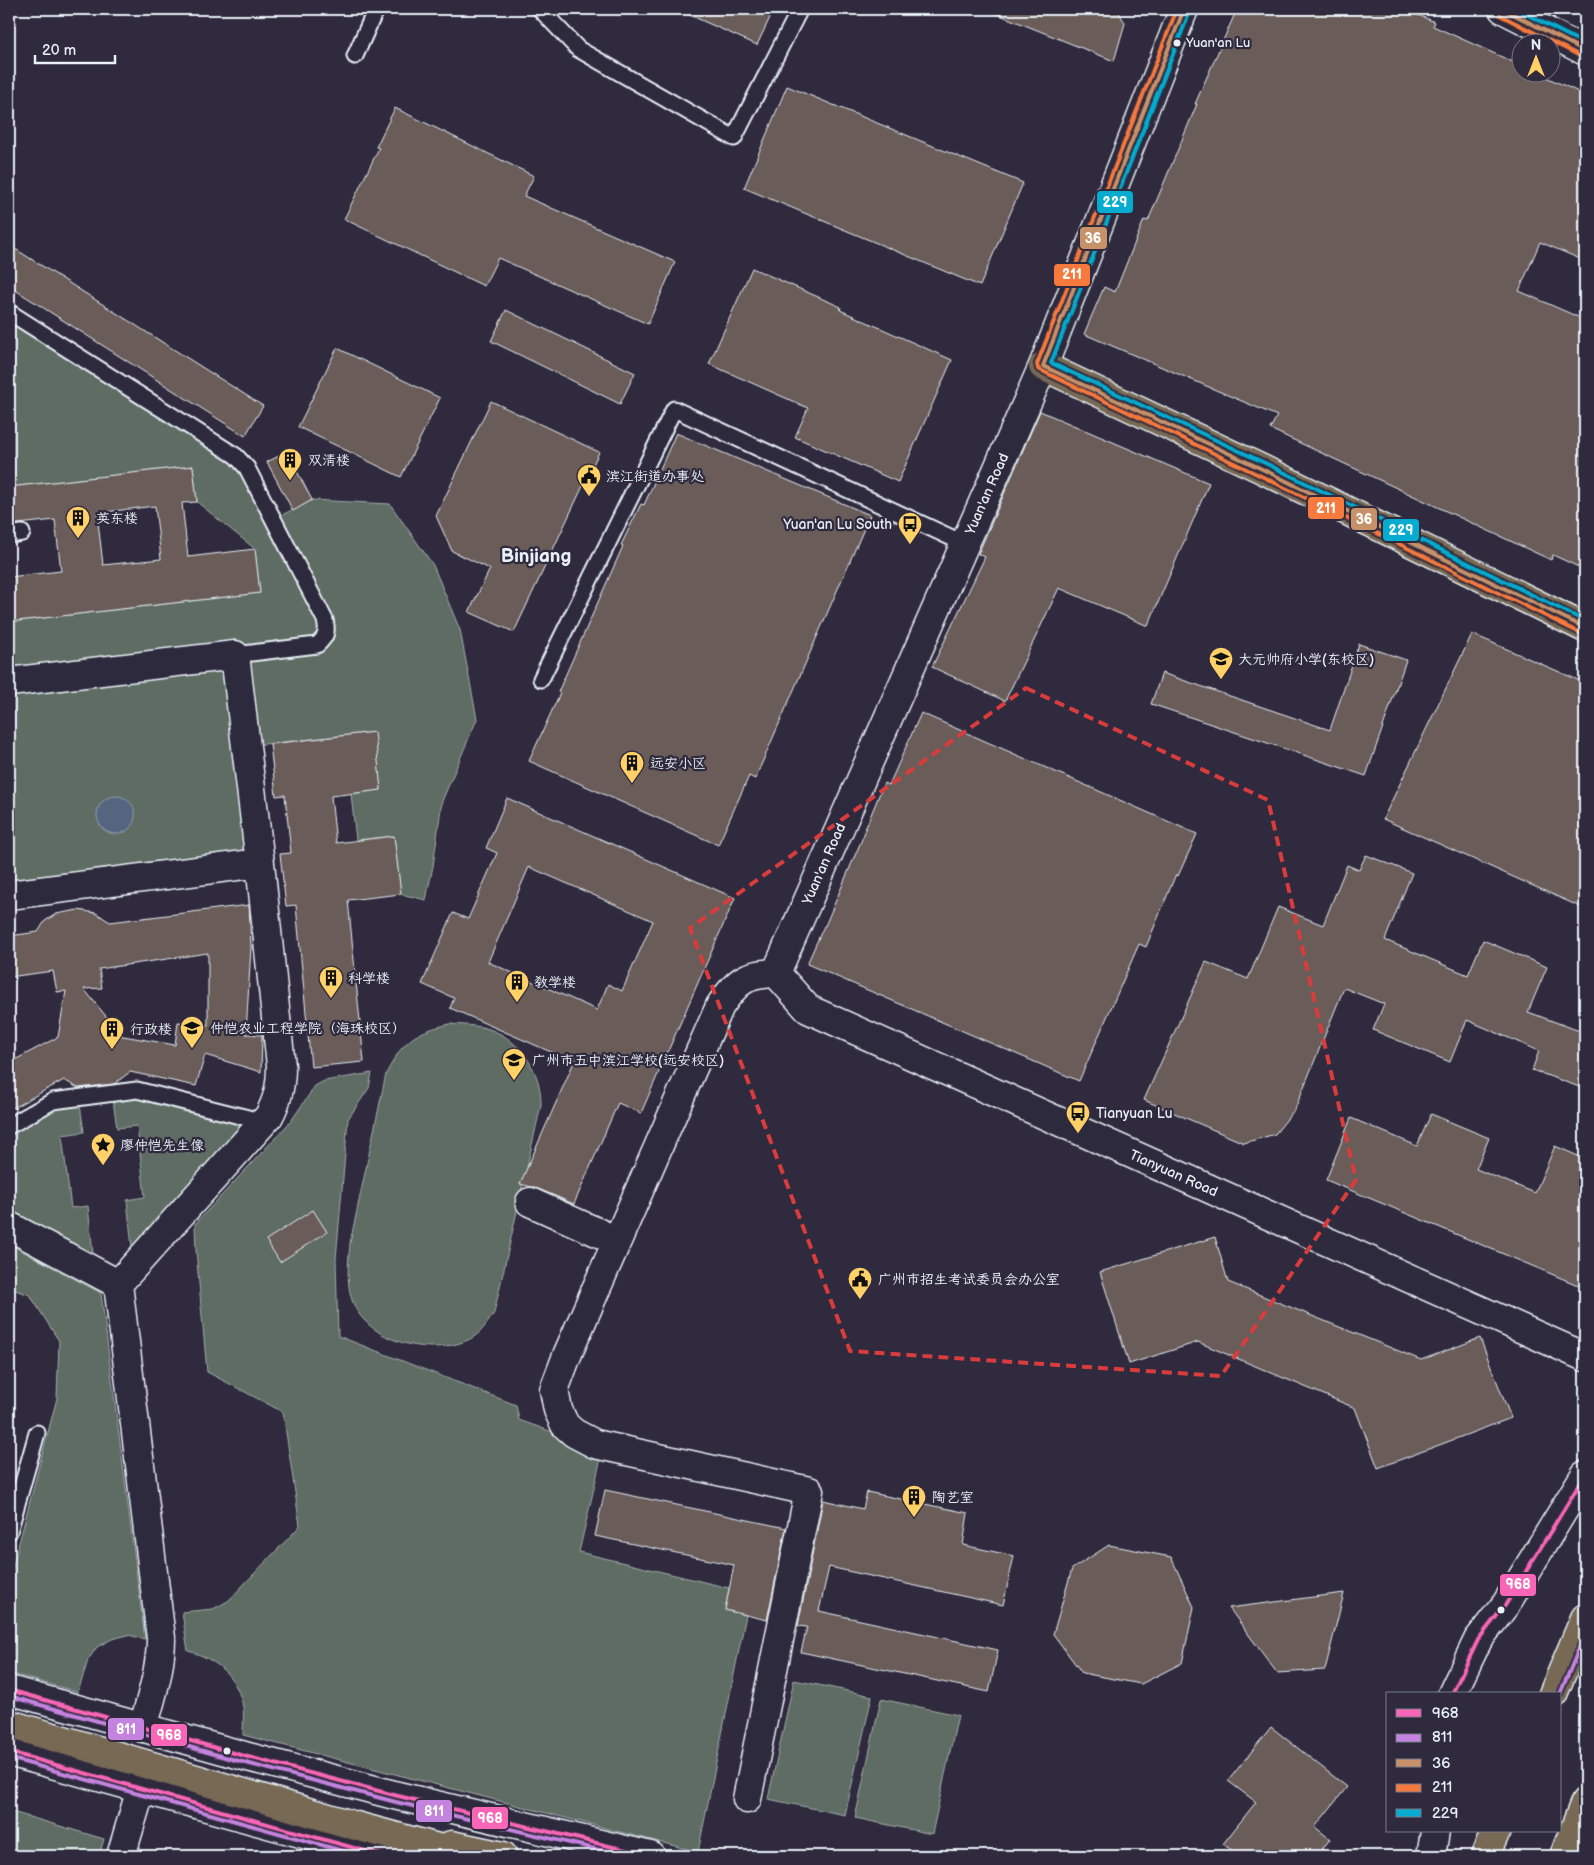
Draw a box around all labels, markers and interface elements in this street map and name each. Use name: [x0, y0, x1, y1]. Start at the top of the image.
scale bar: [35, 32, 115, 64]
north arrow: [1512, 32, 1562, 82]
place label: Yuan'an Lu: [1185, 35, 1250, 51]
text: N: [1531, 37, 1541, 54]
marker: Yuan'an Lu: [1172, 38, 1182, 48]
text: 20 m: [42, 41, 76, 60]
line badge: 229: [1096, 190, 1134, 214]
text: 229: [1103, 194, 1127, 211]
line badge: 36: [1079, 226, 1108, 250]
text: 36: [1085, 230, 1101, 247]
line badge: 211: [1053, 263, 1091, 287]
text: 211: [1062, 266, 1082, 283]
building icon: 双清楼: [277, 447, 303, 481]
street label: Yuan'an Road: [961, 451, 1012, 538]
place label: 双清楼: [308, 452, 350, 469]
public building icon: 滨江街道办事处: [576, 463, 602, 497]
place label: 滨江街道办事处: [606, 468, 704, 485]
line badge: 211: [1307, 496, 1345, 520]
text: 211: [1316, 500, 1336, 517]
building icon: 英东楼: [65, 505, 91, 539]
line badge: 36: [1350, 507, 1378, 531]
place label: 英东楼: [96, 510, 138, 527]
bus stop icon: Yuan'an Lu South: [897, 511, 923, 545]
text: 36: [1356, 511, 1372, 528]
place label: Yuan'an Lu South: [782, 516, 892, 533]
line badge: 229: [1382, 518, 1420, 542]
text: 229: [1389, 522, 1413, 539]
district label: Binjiang: [501, 545, 571, 568]
school or university icon: 大元帅府小学(东校区): [1208, 646, 1234, 680]
place label: 大元帅府小学(东校区): [1238, 651, 1374, 668]
building icon: 远安小区: [619, 750, 645, 784]
place label: 远安小区: [650, 755, 706, 772]
street label: Yuan'an Road: [798, 821, 849, 908]
building icon: 科学楼: [318, 965, 344, 999]
building icon: 教学楼: [504, 969, 530, 1003]
place label: 科学楼: [348, 970, 390, 987]
place label: 教学楼: [534, 974, 576, 991]
school or university icon: 仲恺农业工程学院（海珠校区）: [179, 1015, 205, 1049]
building icon: 行政楼: [99, 1016, 125, 1050]
place label: 仲恺农业工程学院（海珠校区）: [210, 1020, 406, 1037]
place label: 行政楼: [130, 1021, 172, 1038]
school or university icon: 广州市五中滨江学校(远安校区): [501, 1047, 527, 1081]
place label: 广州市五中滨江学校(远安校区): [532, 1052, 724, 1069]
bus stop icon: Tianyuan Lu: [1065, 1100, 1091, 1134]
place label: Tianyuan Lu: [1096, 1105, 1173, 1122]
place icon: 廖仲恺先生像: [90, 1132, 116, 1166]
place label: 廖仲恺先生像: [120, 1137, 204, 1154]
street label: Tianyuan Road: [1127, 1146, 1221, 1200]
public building icon: 广州市招生考试委员会办公室: [847, 1266, 873, 1300]
place label: 广州市招生考试委员会办公室: [878, 1271, 1060, 1288]
building icon: 陶艺室: [901, 1484, 927, 1518]
place label: 陶艺室: [932, 1489, 974, 1506]
line badge: 968: [1499, 1573, 1537, 1597]
text: 968: [1505, 1576, 1531, 1593]
unlabelled marker: [1496, 1605, 1506, 1615]
legend: [1386, 1692, 1562, 1832]
text: 968: [1432, 1704, 1459, 1723]
line badge: 811: [107, 1717, 145, 1741]
text: 811: [116, 1721, 136, 1738]
line badge: 968: [150, 1723, 188, 1747]
text: 968: [156, 1727, 182, 1744]
text: 811: [1432, 1728, 1452, 1747]
unlabelled marker: [222, 1746, 232, 1756]
text: 36: [1432, 1754, 1450, 1773]
text: 211: [1432, 1778, 1452, 1797]
line badge: 811: [415, 1799, 453, 1823]
text: 811: [424, 1803, 444, 1820]
text: 229: [1432, 1804, 1458, 1823]
line badge: 968: [471, 1806, 509, 1830]
text: 968: [477, 1810, 503, 1827]

